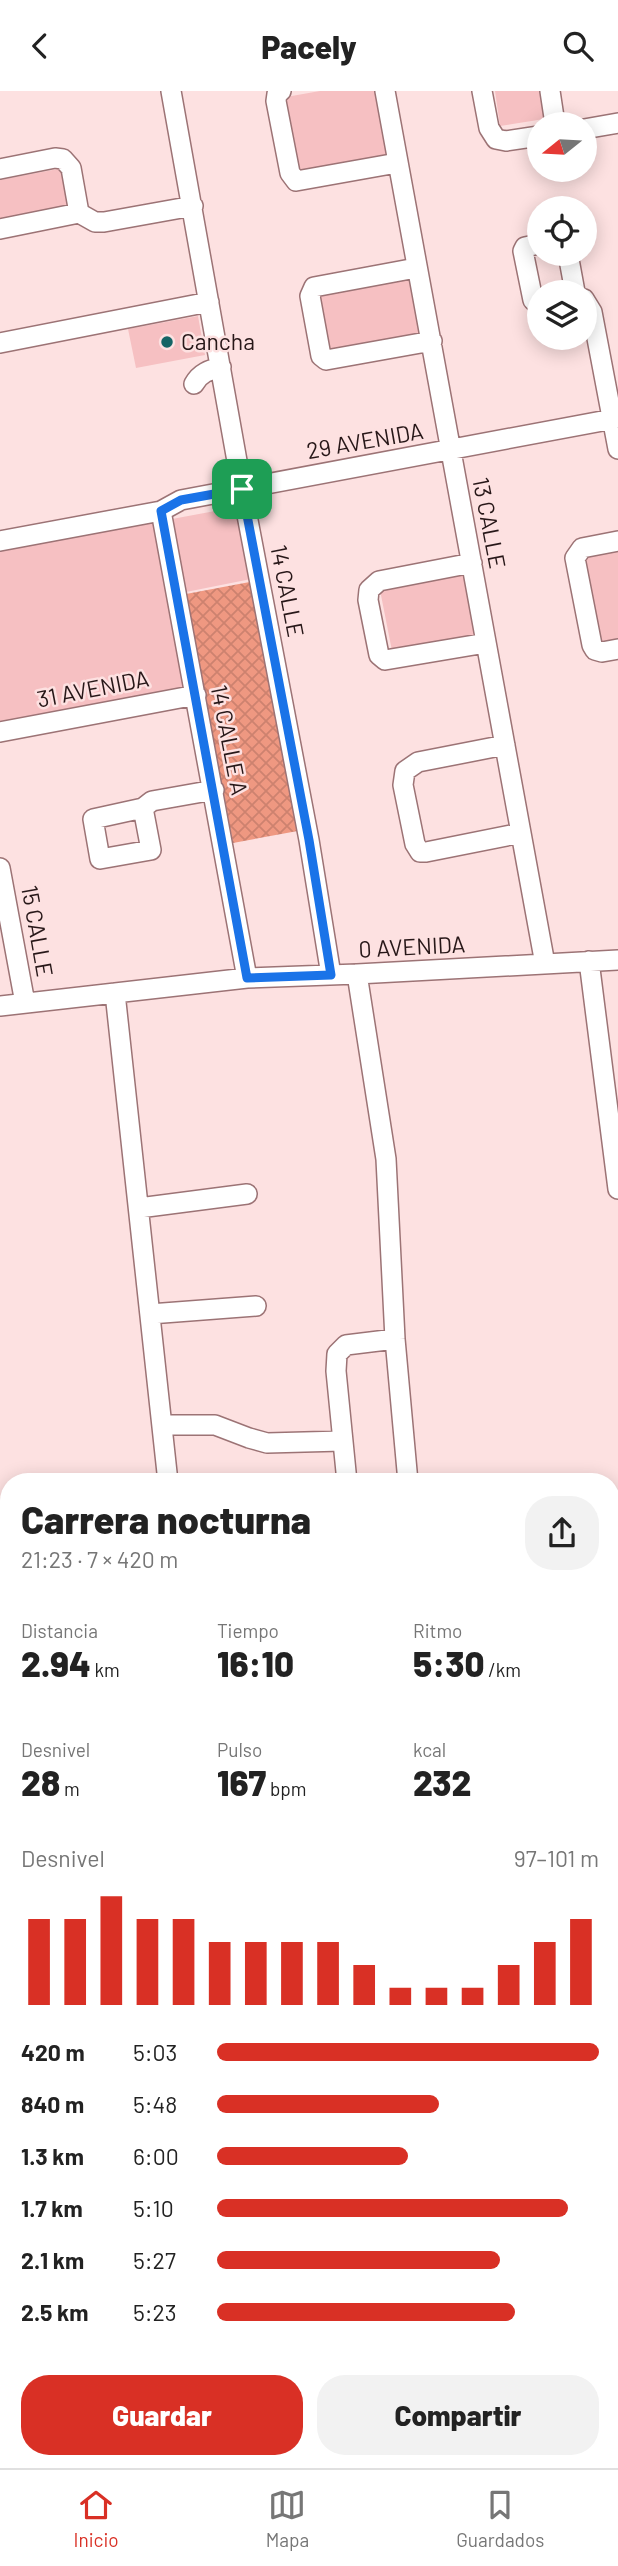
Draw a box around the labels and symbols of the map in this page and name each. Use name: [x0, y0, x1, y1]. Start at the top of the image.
north arrow: [527, 112, 597, 182]
place label: Cancha: [181, 327, 255, 355]
marker: Cancha: [159, 334, 175, 350]
street label: 29 AVENIDA: [304, 416, 425, 464]
pin: [212, 459, 272, 519]
street label: 13 CALLE: [467, 475, 513, 571]
street label: 14 CALLE: [265, 542, 311, 639]
street label: 31 AVENIDA: [34, 663, 151, 713]
street label: 14 CALLE A: [206, 682, 254, 797]
street label: 15 CALLE: [16, 883, 60, 979]
street label: 0 AVENIDA: [358, 929, 466, 963]

